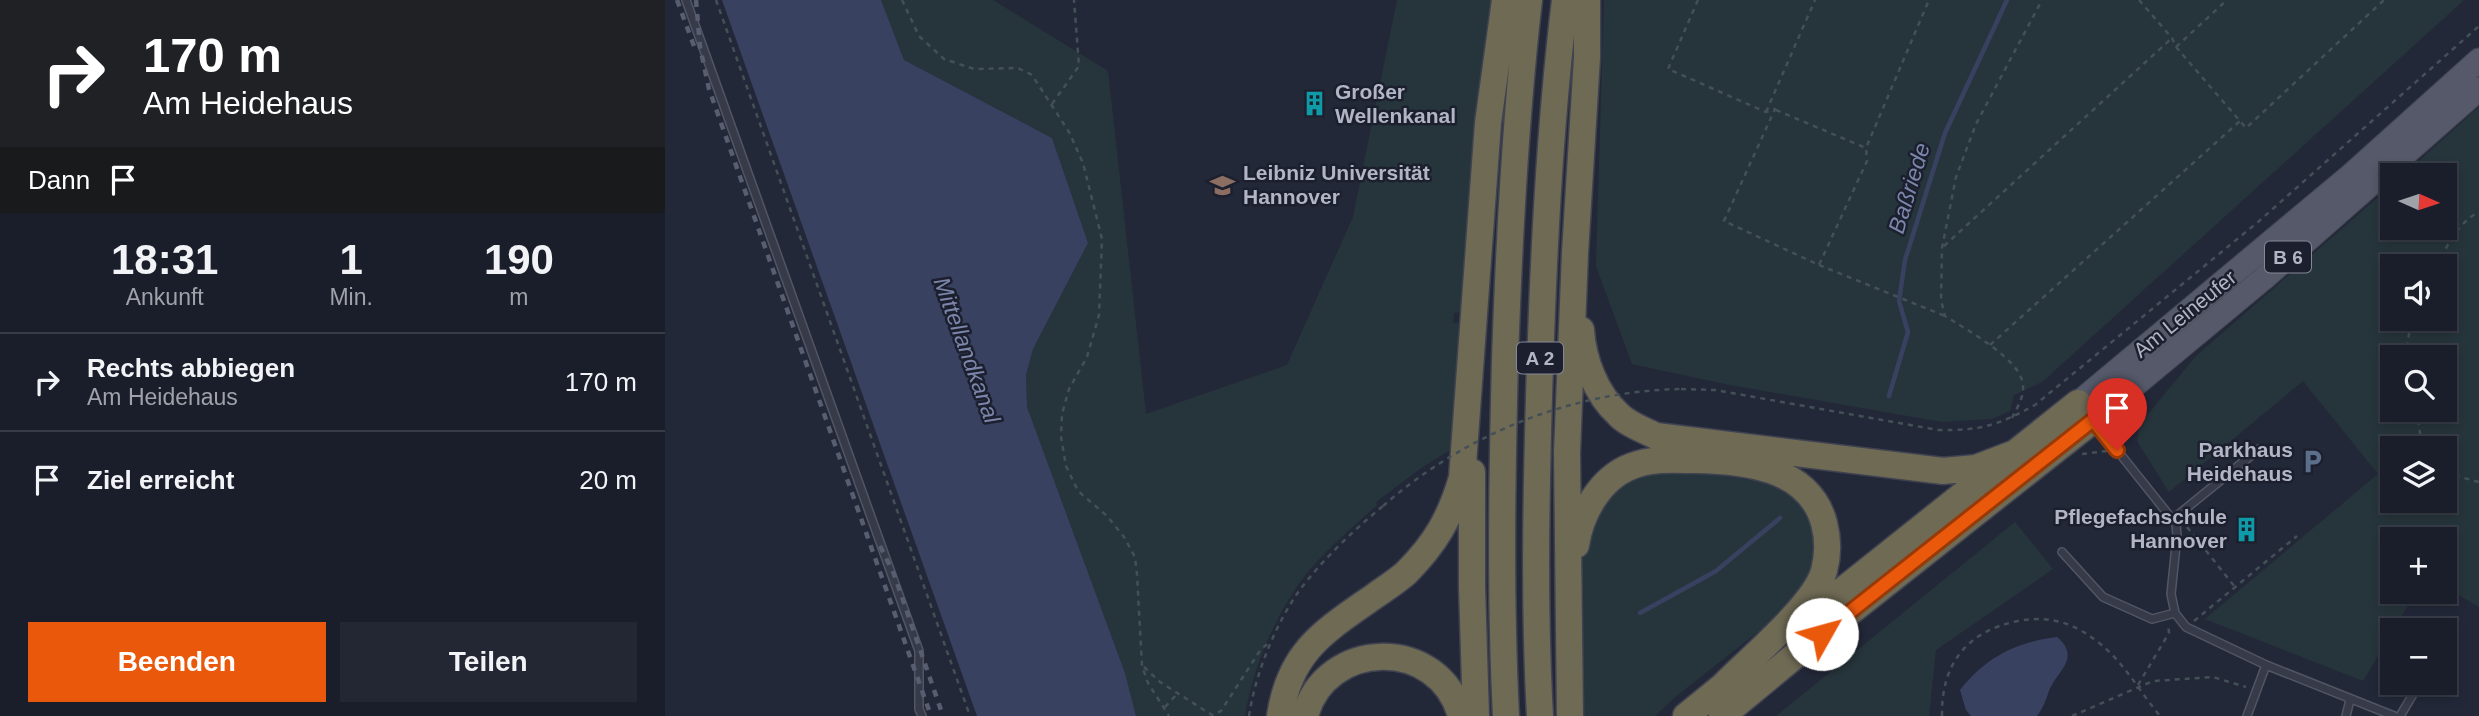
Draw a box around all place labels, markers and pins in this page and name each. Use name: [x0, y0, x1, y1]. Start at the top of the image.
place label: Großer Wellenkanal: [1335, 80, 1456, 127]
building icon: Großer Wellenkanal: [1301, 90, 1329, 118]
place label: Leibniz Universität Hannover: [1243, 161, 1430, 208]
school or university icon: Leibniz Universität Hannover: [1209, 171, 1237, 199]
pin: [2087, 378, 2147, 450]
place label: Parkhaus Heidehaus: [2187, 438, 2293, 485]
parking icon: Parkhaus Heidehaus: [2299, 448, 2327, 476]
place label: Pflegefachschule Hannover: [2054, 505, 2227, 552]
building icon: Pflegefachschule Hannover: [2233, 515, 2261, 543]

